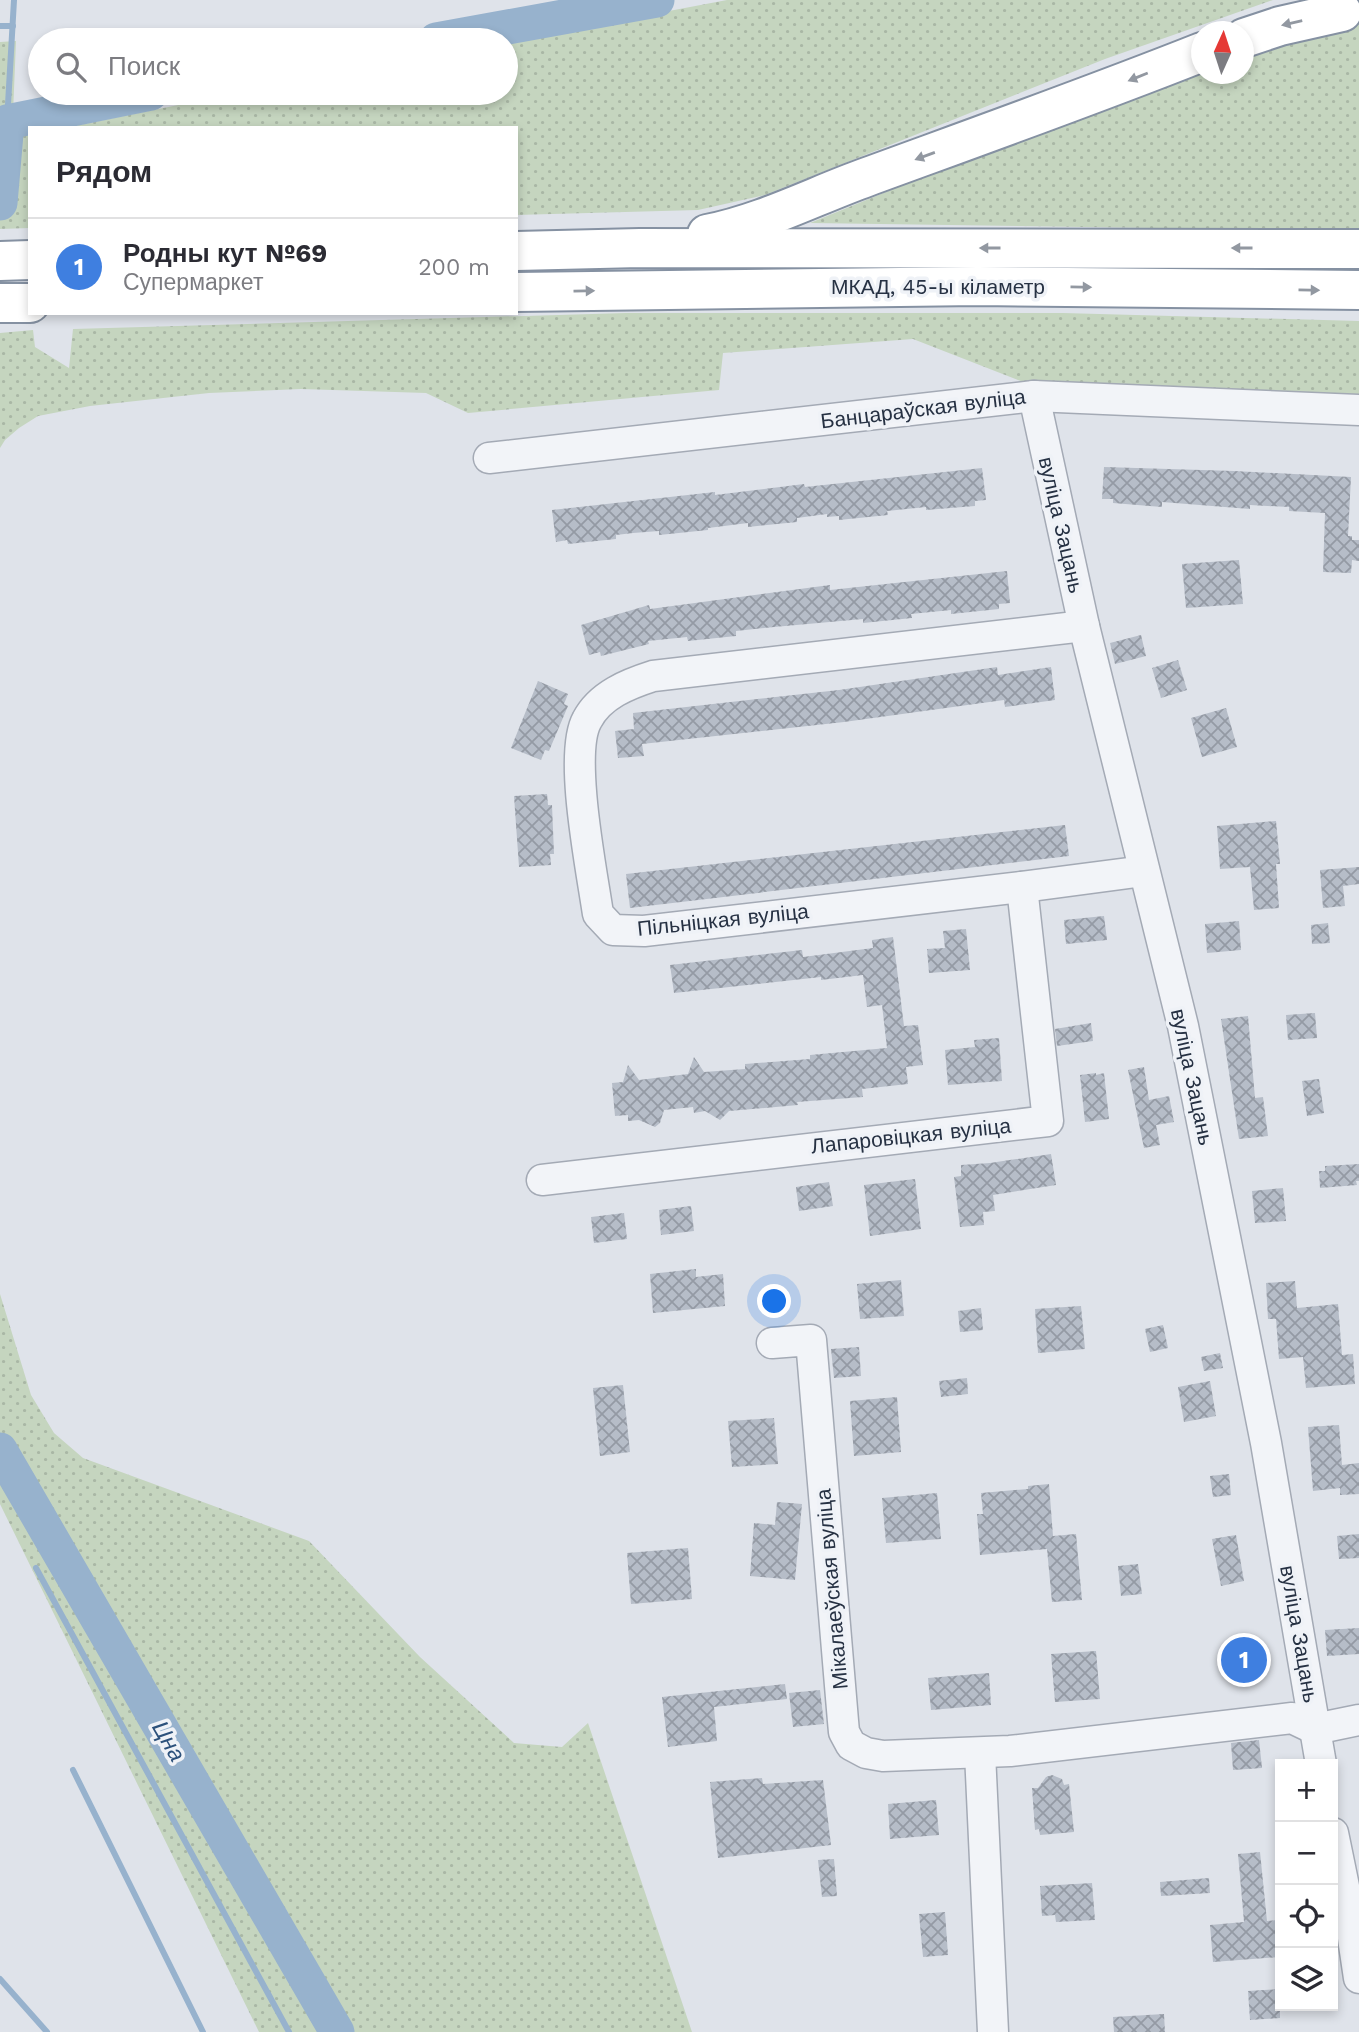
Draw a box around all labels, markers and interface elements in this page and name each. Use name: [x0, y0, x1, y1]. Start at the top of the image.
one-way arrow: [1281, 18, 1303, 29]
north arrow: [1191, 21, 1254, 84]
search box: [28, 28, 518, 105]
icon: search: [52, 48, 90, 86]
text: Поиск: [108, 51, 180, 81]
one-way arrow: [1127, 72, 1148, 83]
one-way arrow: [914, 151, 935, 162]
text: Рядом: [56, 154, 152, 189]
text: Родны кут №69: [123, 238, 327, 268]
one-way arrow: [979, 242, 1001, 254]
one-way arrow: [1231, 242, 1253, 254]
text: 1: [74, 254, 84, 281]
text: 200 m: [418, 254, 490, 281]
text: Супермаркет: [123, 269, 263, 296]
street label: МКАД, 45-ы кіламетр: [831, 274, 1045, 299]
one-way arrow: [1071, 281, 1093, 293]
one-way arrow: [1298, 284, 1320, 296]
one-way arrow: [574, 285, 596, 297]
street label: Банцараўская вуліца: [819, 383, 1027, 433]
street label: вуліца Зацань: [1034, 454, 1089, 596]
street label: Пільніцкая вуліца: [636, 898, 810, 941]
street label: вуліца Зацань: [1166, 1006, 1219, 1148]
street label: Лапаровіцкая вуліца: [810, 1113, 1012, 1158]
your location: [757, 1284, 791, 1318]
street label: Мікалаеўская вуліца: [810, 1487, 853, 1690]
street label: вуліца Зацань: [1275, 1563, 1324, 1705]
pin: 1: [1221, 1634, 1267, 1686]
water label: Цна: [146, 1716, 191, 1766]
map controls: [1275, 1759, 1338, 2011]
button: +: [1275, 1759, 1338, 1822]
button: −: [1275, 1822, 1338, 1885]
button: locate: [1275, 1885, 1338, 1948]
button: layers: [1275, 1948, 1338, 2011]

